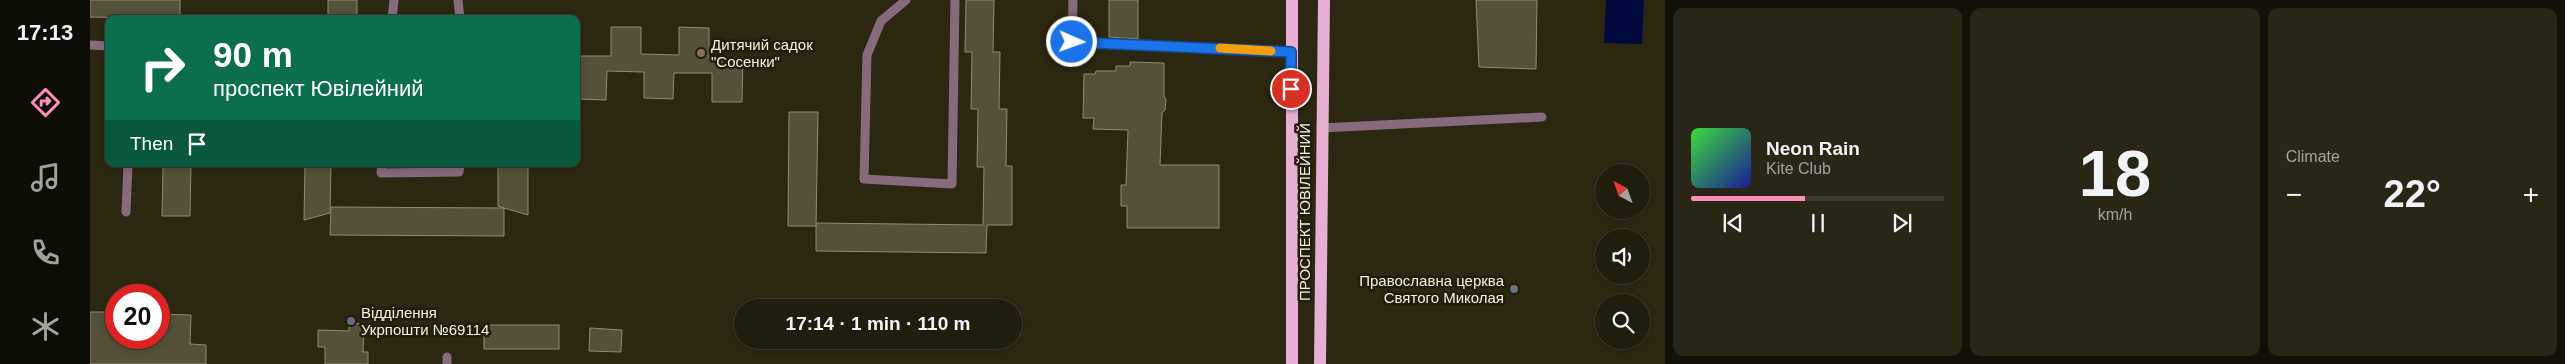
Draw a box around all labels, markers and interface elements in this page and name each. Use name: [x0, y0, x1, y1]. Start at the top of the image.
position arrow: [1045, 15, 1097, 67]
text: 17:13: [17, 20, 73, 45]
icon: right: [130, 35, 195, 100]
text: 90 m: [213, 35, 293, 74]
place label: Дитячий садок "Сосенки": [711, 36, 813, 70]
marker: Дитячий садок "Сосенки": [695, 47, 707, 59]
pin: [1270, 68, 1312, 110]
icon: arrive: [1277, 75, 1305, 103]
text: проспект Ювілейний: [213, 76, 423, 101]
icon: directions: [28, 85, 63, 120]
street label: ПРОСПЕКТ ЮВІЛЕЙНИЙ: [1296, 123, 1313, 301]
icon: arrive: [183, 130, 211, 158]
text: Then: [130, 133, 173, 154]
text: 18: [2079, 137, 2151, 210]
text: Neon Rain: [1766, 138, 1860, 159]
text: Climate: [2286, 148, 2340, 165]
icon: music: [28, 160, 63, 195]
text: Kite Club: [1766, 160, 1831, 177]
north arrow: [1595, 164, 1650, 219]
map controls: [1595, 164, 1650, 349]
text: 22°: [2384, 173, 2441, 215]
text: −: [2286, 179, 2302, 210]
text: +: [2523, 179, 2539, 210]
text: km/h: [2098, 206, 2132, 223]
icon: previous: [1719, 209, 1747, 237]
icon: pause: [1804, 209, 1832, 237]
icon: next: [1888, 209, 1916, 237]
button: sound: [1595, 229, 1650, 284]
icon: phone: [28, 235, 63, 270]
place label: Православна церква Святого Миколая: [1359, 272, 1505, 306]
marker: Православна церква Святого Миколая: [1508, 283, 1520, 295]
speed limit sign: 20: [105, 284, 170, 349]
button: search: [1595, 294, 1650, 349]
place label: Відділення Укрпошти №69114: [361, 304, 489, 338]
icon: climate: [28, 309, 63, 344]
text: 17:14 · 1 min · 110 m: [786, 313, 970, 334]
marker: Відділення Укрпошти №69114: [345, 315, 357, 327]

